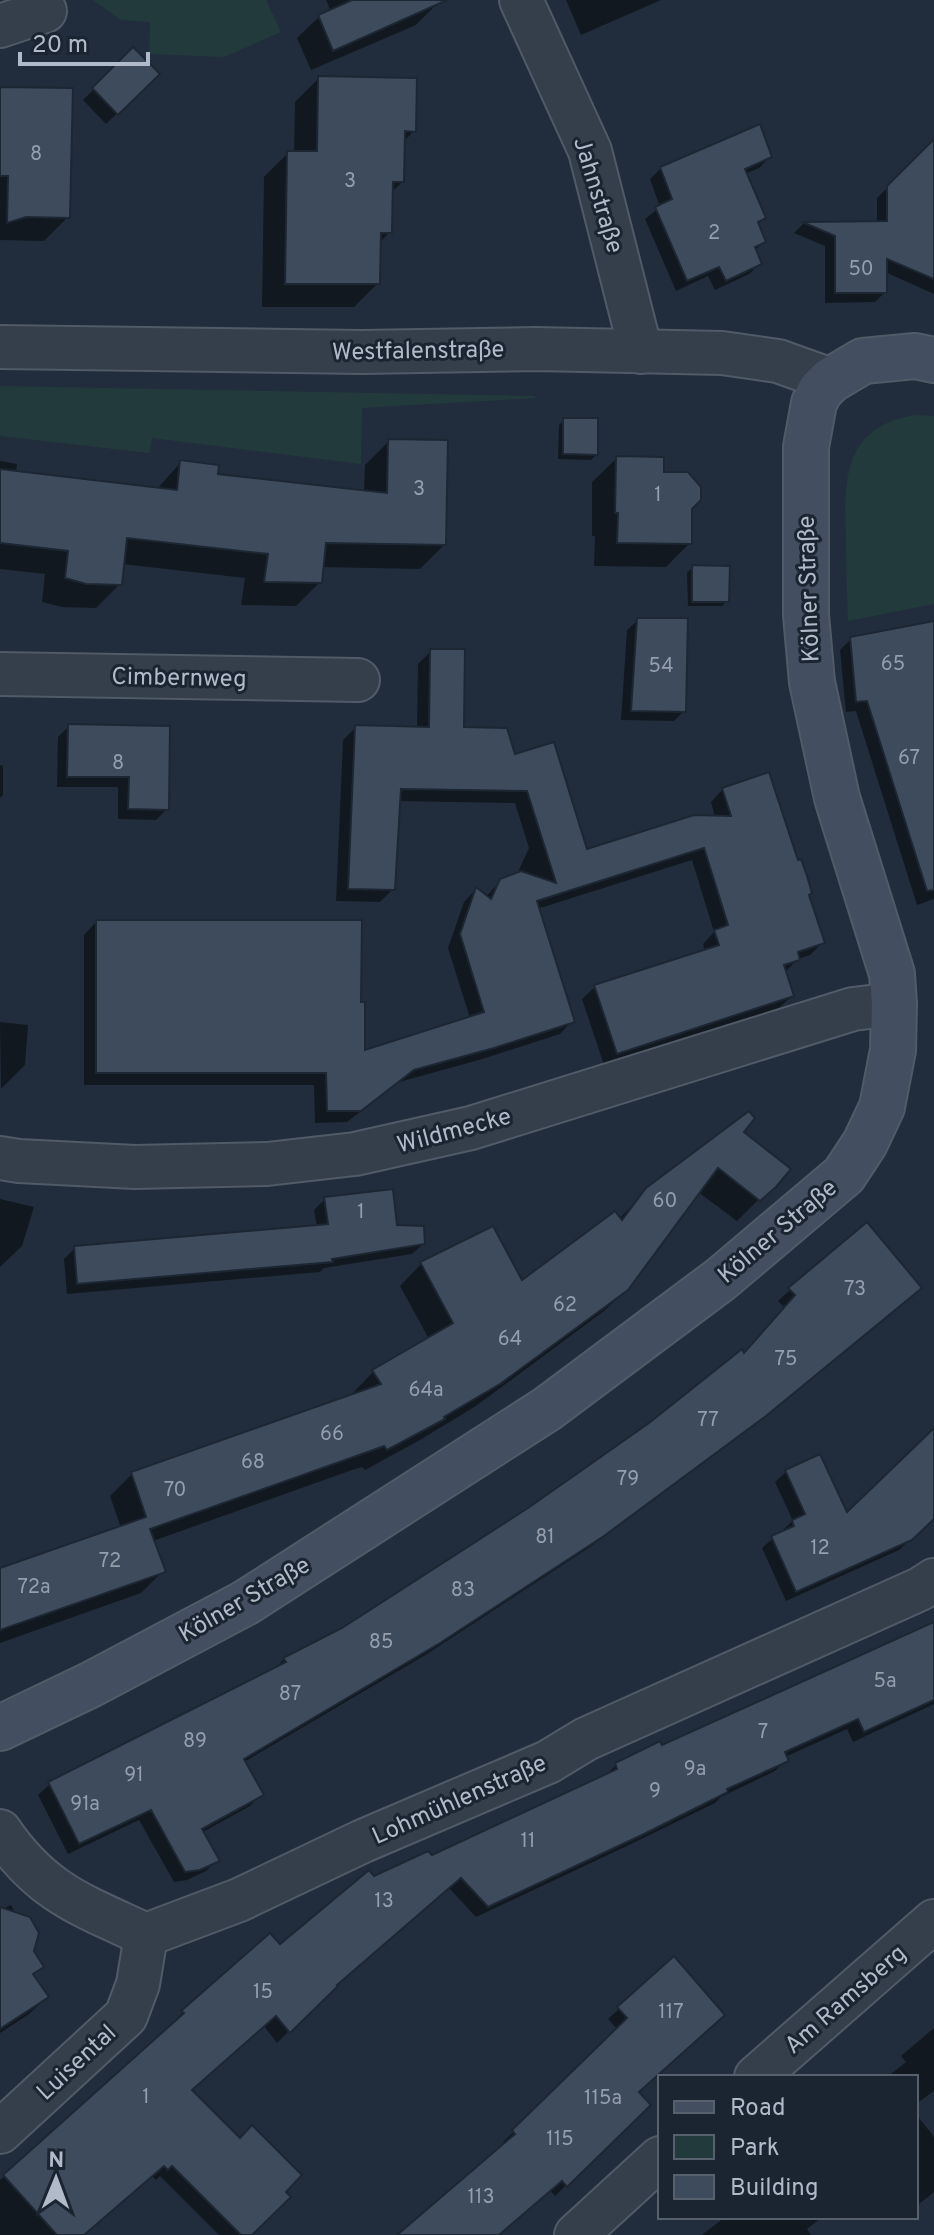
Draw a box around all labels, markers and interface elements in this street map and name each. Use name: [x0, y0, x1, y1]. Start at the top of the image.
scale bar: [20, 16, 148, 66]
text: 20 m: [32, 31, 88, 61]
street label: Jahnstraße: [565, 134, 629, 257]
house number: 8: [30, 142, 42, 168]
house number: 3: [344, 169, 356, 195]
house number: 2: [708, 221, 720, 247]
house number: 50: [848, 257, 874, 283]
street label: Westfalenstraße: [332, 335, 505, 369]
house number: 3: [413, 477, 425, 503]
house number: 1: [654, 483, 662, 509]
street label: Kölner Straße: [792, 515, 828, 663]
house number: 65: [881, 652, 905, 678]
house number: 54: [648, 654, 674, 680]
street label: Cimbernweg: [111, 663, 247, 695]
house number: 67: [898, 746, 920, 772]
house number: 8: [112, 751, 124, 777]
street label: Wildmecke: [394, 1102, 515, 1162]
street label: Kölner Straße: [712, 1174, 844, 1291]
house number: 60: [653, 1189, 677, 1215]
house number: 1: [357, 1200, 365, 1226]
house number: 73: [844, 1277, 866, 1303]
house number: 62: [553, 1293, 577, 1319]
house number: 64: [498, 1327, 522, 1353]
house number: 75: [775, 1347, 797, 1373]
house number: 64a: [409, 1378, 443, 1404]
house number: 77: [697, 1408, 719, 1434]
house number: 66: [320, 1422, 344, 1448]
house number: 68: [241, 1450, 265, 1476]
house number: 79: [617, 1467, 639, 1493]
house number: 70: [164, 1478, 186, 1504]
house number: 81: [535, 1525, 555, 1551]
house number: 12: [810, 1536, 830, 1562]
house number: 72: [99, 1549, 121, 1575]
street label: Kölner Straße: [174, 1551, 316, 1650]
house number: 72a: [18, 1575, 50, 1601]
house number: 83: [451, 1578, 475, 1604]
house number: 85: [369, 1630, 393, 1656]
house number: 5a: [874, 1669, 896, 1695]
house number: 87: [279, 1682, 301, 1708]
house number: 7: [758, 1720, 768, 1746]
house number: 89: [183, 1729, 207, 1755]
street label: Lohmühlenstraße: [368, 1749, 552, 1853]
house number: 9a: [684, 1757, 706, 1783]
house number: 91: [124, 1763, 144, 1789]
house number: 9: [649, 1779, 661, 1805]
house number: 91a: [70, 1792, 100, 1818]
house number: 11: [521, 1829, 535, 1855]
house number: 13: [374, 1889, 394, 1915]
street label: Am Ramsberg: [779, 1939, 913, 2062]
house number: 15: [253, 1980, 273, 2006]
house number: 117: [658, 2000, 684, 2026]
street label: Luisental: [31, 2019, 123, 2108]
legend: [658, 2075, 918, 2219]
house number: 1: [142, 2085, 150, 2111]
house number: 115a: [584, 2086, 622, 2112]
text: Road: [730, 2094, 786, 2124]
house number: 115: [546, 2127, 574, 2153]
text: Park: [730, 2134, 780, 2164]
north arrow: [16, 2139, 96, 2219]
text: N: [48, 2148, 64, 2175]
text: Building: [730, 2174, 819, 2204]
house number: 113: [468, 2185, 494, 2211]

